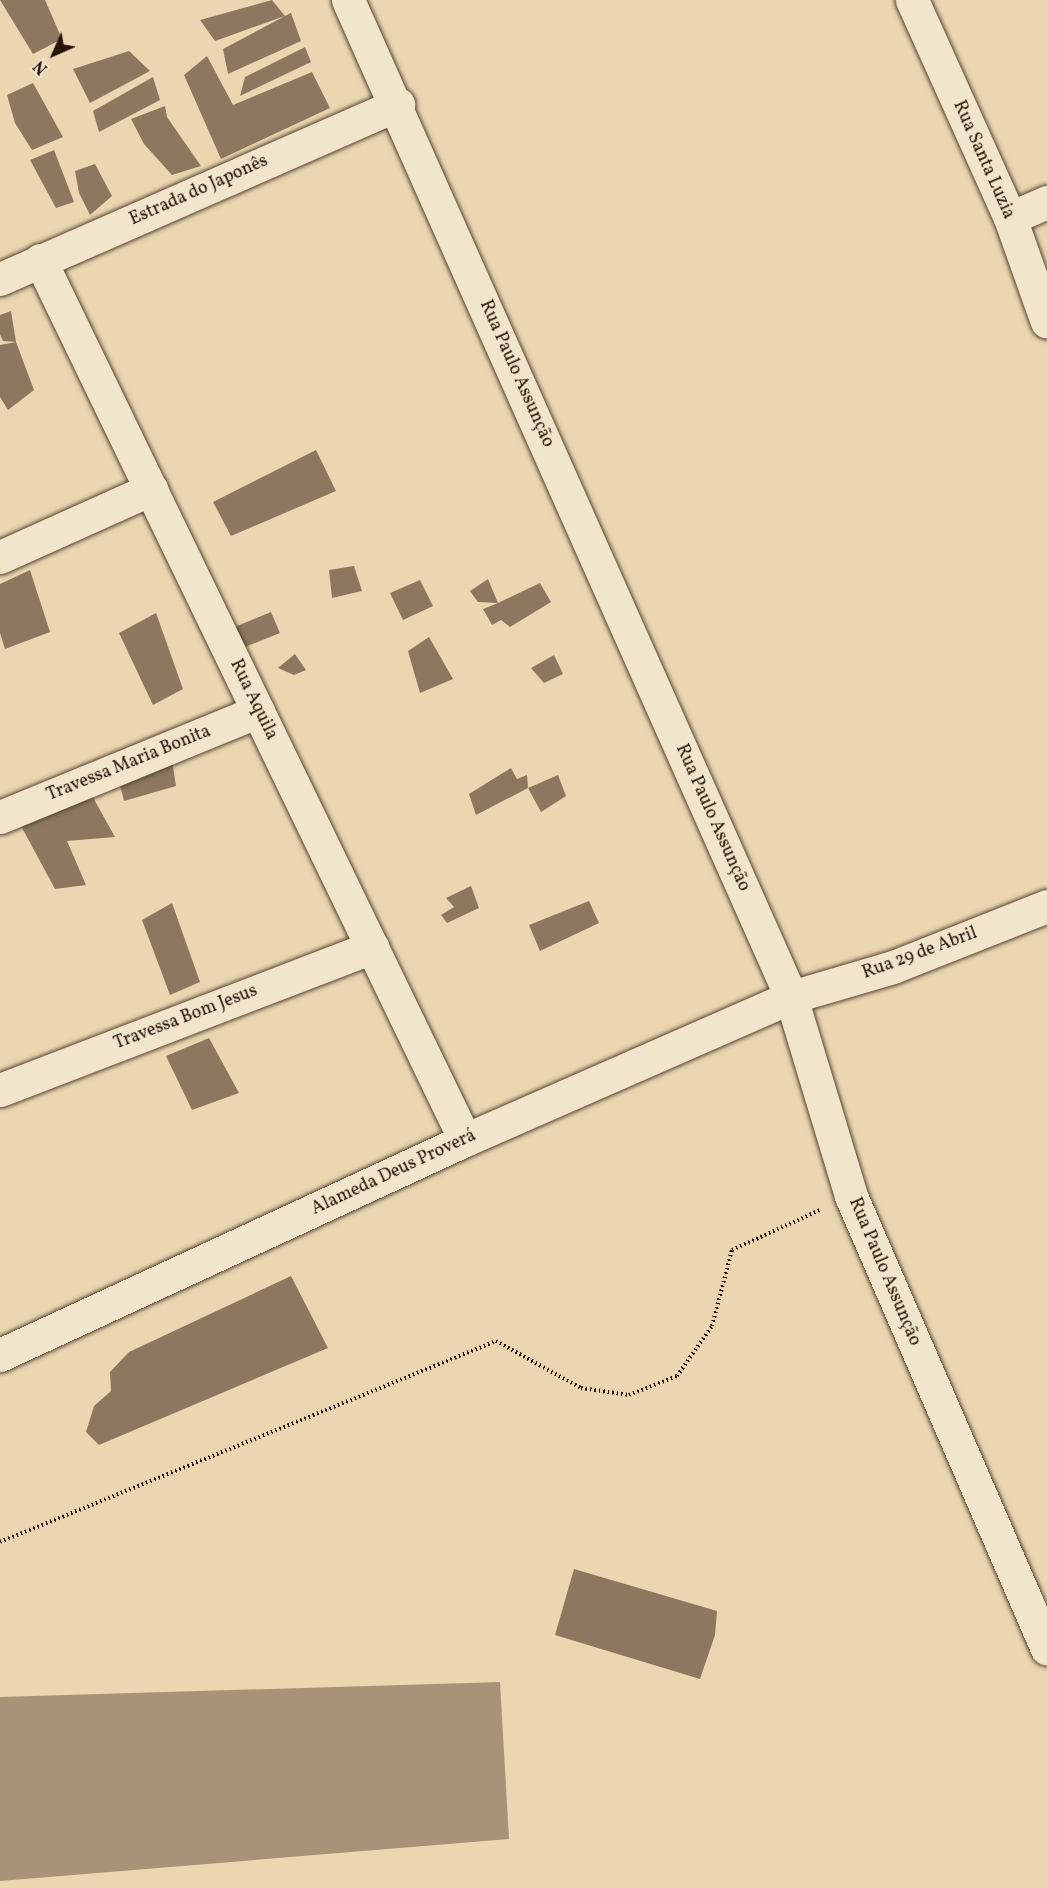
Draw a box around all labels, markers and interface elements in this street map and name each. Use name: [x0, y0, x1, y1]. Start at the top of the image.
north arrow: [24, 24, 84, 84]
text: N: [29, 55, 53, 79]
street label: Rua Santa Luzia: [947, 98, 1019, 222]
street label: Estrada do Japonês: [126, 151, 272, 231]
street label: Rua Paulo Assunção: [474, 297, 558, 451]
street label: Rua Aquila: [224, 656, 282, 744]
street label: Travessa Maria Bonita: [44, 721, 214, 807]
street label: Rua Paulo Assunção: [670, 741, 754, 895]
street label: Rua 29 de Abril: [860, 923, 980, 985]
street label: Travessa Bom Jesus: [111, 981, 261, 1055]
street label: Alameda Deus Proverá: [308, 1125, 480, 1221]
street label: Rua Paulo Assunção: [843, 1195, 925, 1349]

